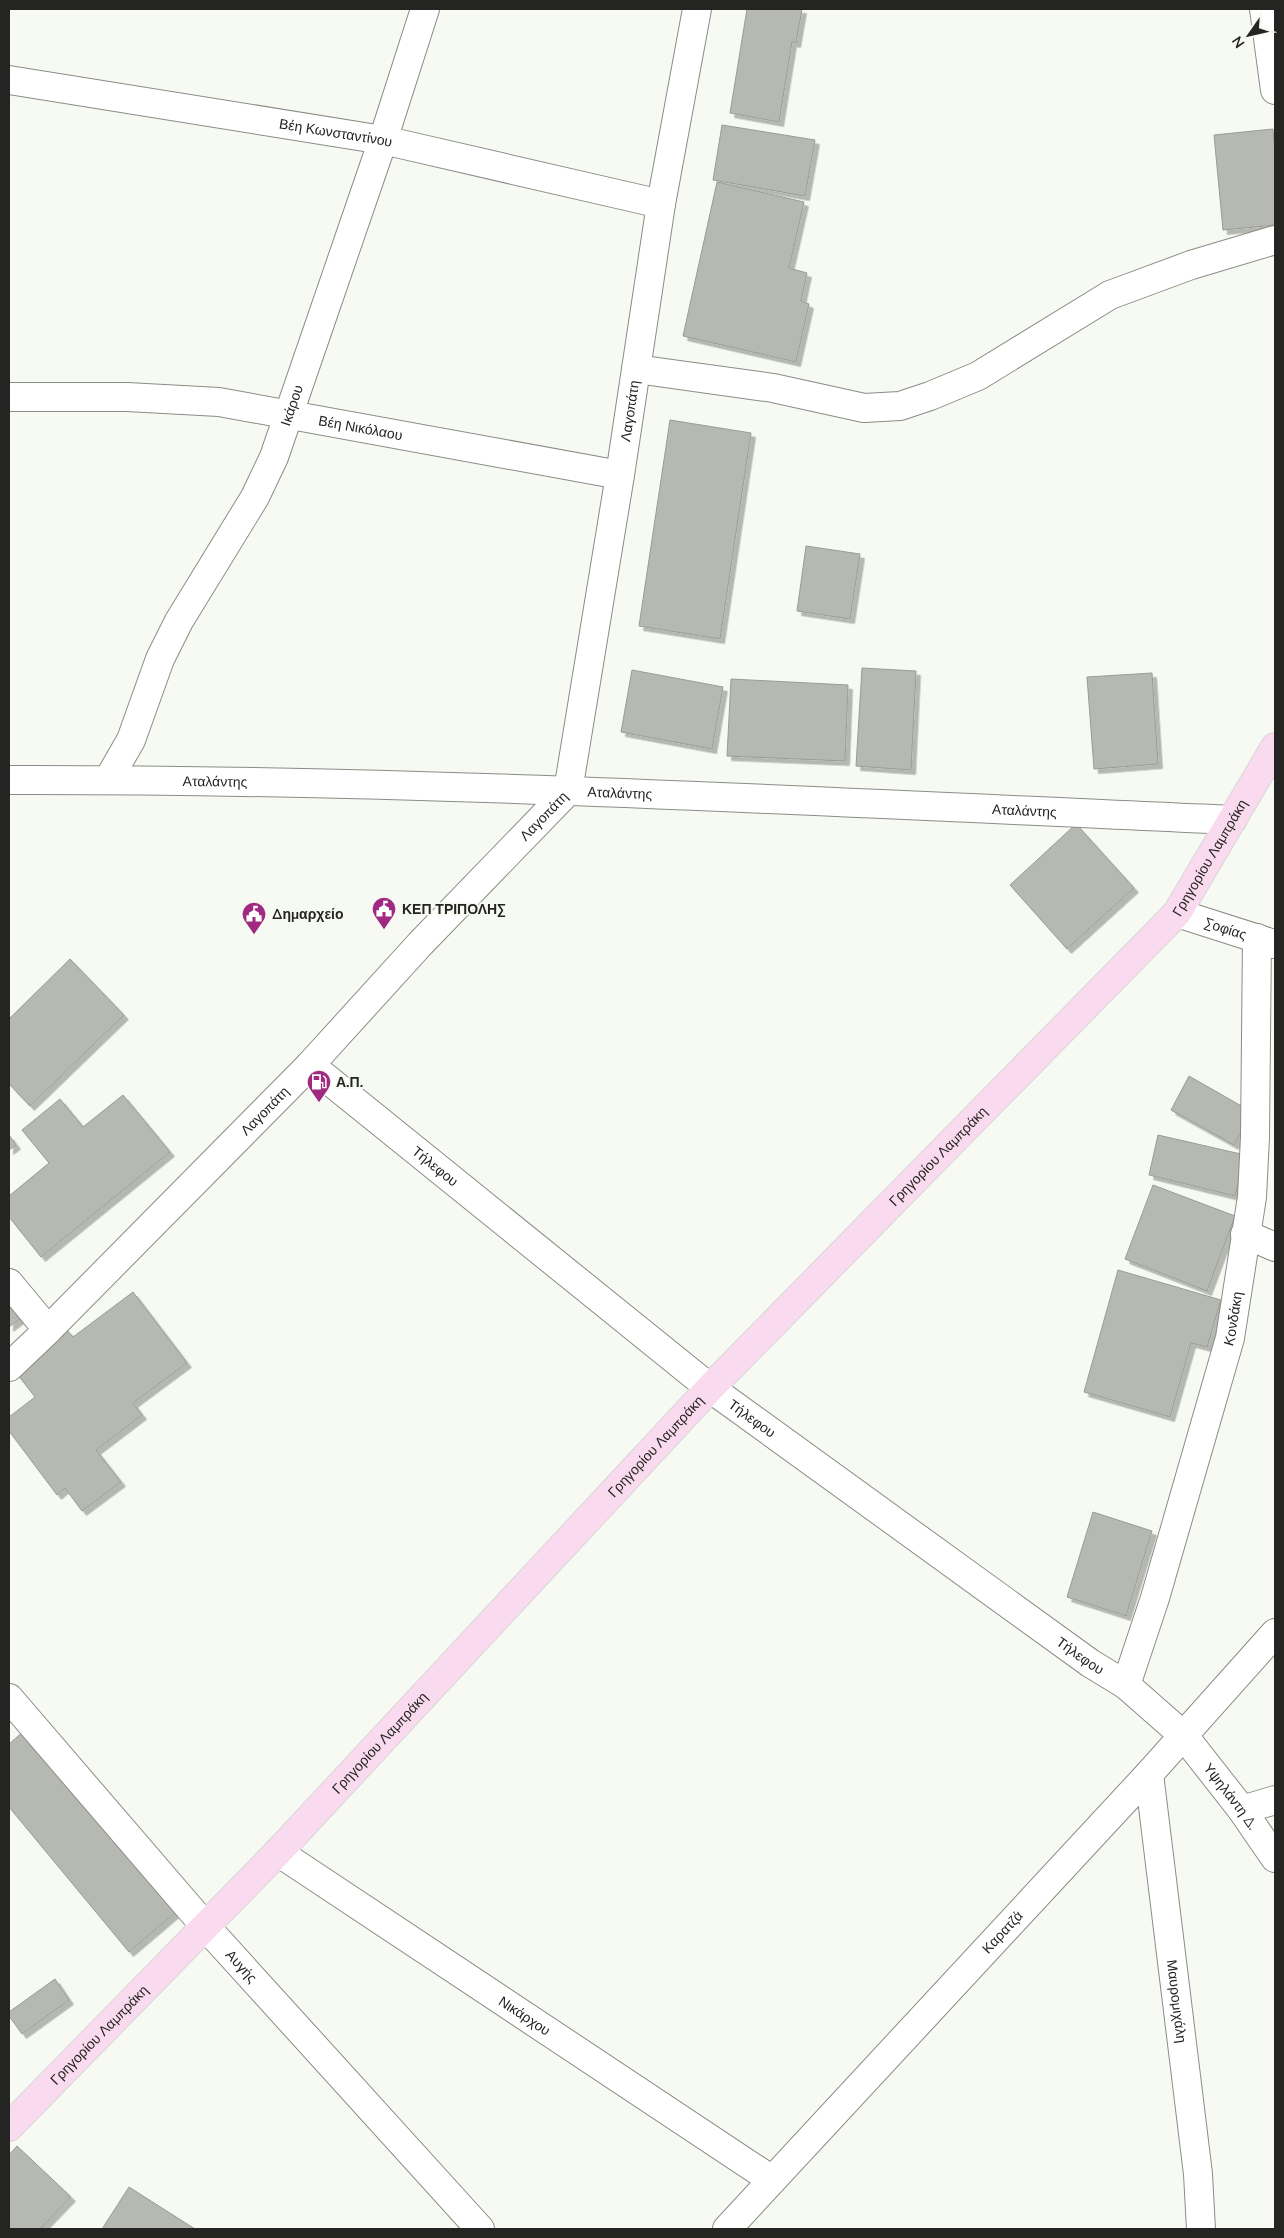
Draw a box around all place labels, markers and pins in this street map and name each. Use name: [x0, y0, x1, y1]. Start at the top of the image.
public building icon: ΚΕΠ ΤΡΙΠΟΛΗΣ: [371, 896, 397, 930]
place label: ΚΕΠ ΤΡΙΠΟΛΗΣ: [402, 900, 506, 919]
public building icon: Δημαρχείο: [241, 901, 267, 935]
place label: Δημαρχείο: [272, 905, 344, 924]
fuel station icon: Α.Π.: [306, 1069, 332, 1103]
place label: Α.Π.: [336, 1073, 363, 1092]

